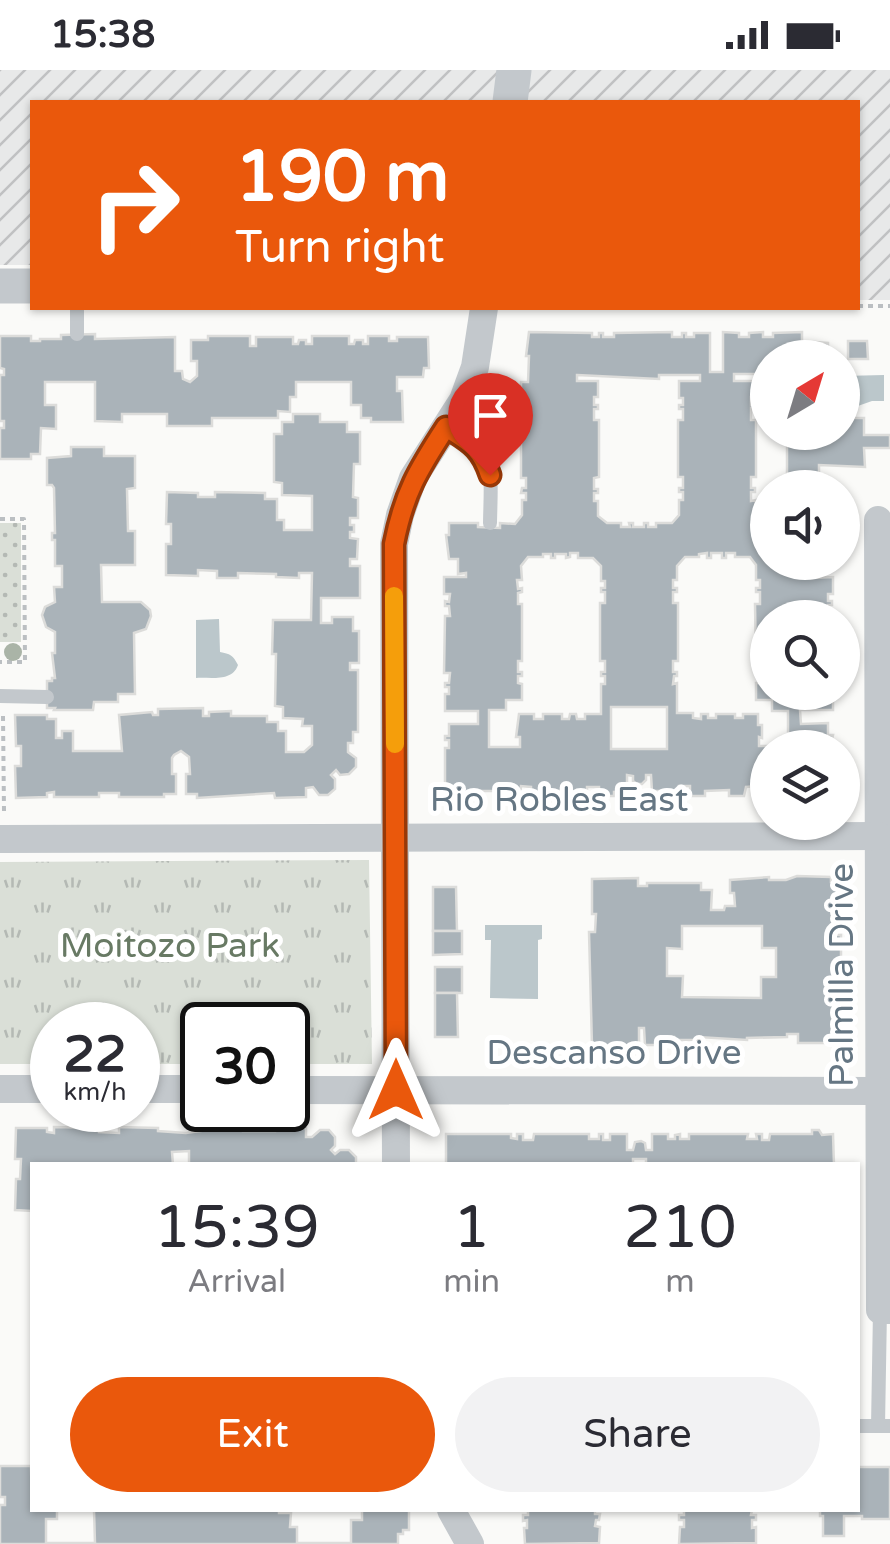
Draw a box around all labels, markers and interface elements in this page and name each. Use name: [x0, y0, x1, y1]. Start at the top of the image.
text: 15:38: [50, 12, 155, 58]
text: 190 m: [235, 136, 449, 220]
icon: right: [70, 140, 200, 270]
text: Turn right: [235, 221, 444, 275]
north arrow: [750, 340, 860, 450]
map controls: [750, 340, 860, 840]
pin: [448, 373, 533, 476]
icon: arrive: [463, 388, 518, 443]
button: sound: [750, 470, 860, 580]
button: search: [750, 600, 860, 710]
button: layers: [750, 730, 860, 840]
street label: Rio Robles East: [430, 779, 688, 821]
street label: Palmilla Drive: [821, 863, 863, 1087]
park label: Moitozo Park: [60, 925, 280, 967]
speed limit sign: 30: [180, 1002, 310, 1132]
text: 22: [64, 1025, 126, 1085]
street label: Descanso Drive: [486, 1032, 742, 1074]
position arrow: [344, 1038, 448, 1142]
text: km/h: [64, 1077, 126, 1107]
text: 15:39: [153, 1192, 320, 1264]
text: 1: [453, 1192, 490, 1264]
text: 210: [623, 1192, 737, 1264]
text: Arrival: [187, 1263, 286, 1301]
text: min: [443, 1263, 500, 1301]
text: m: [665, 1263, 695, 1301]
button: Exit: [70, 1377, 435, 1492]
button: Share: [455, 1377, 820, 1492]

